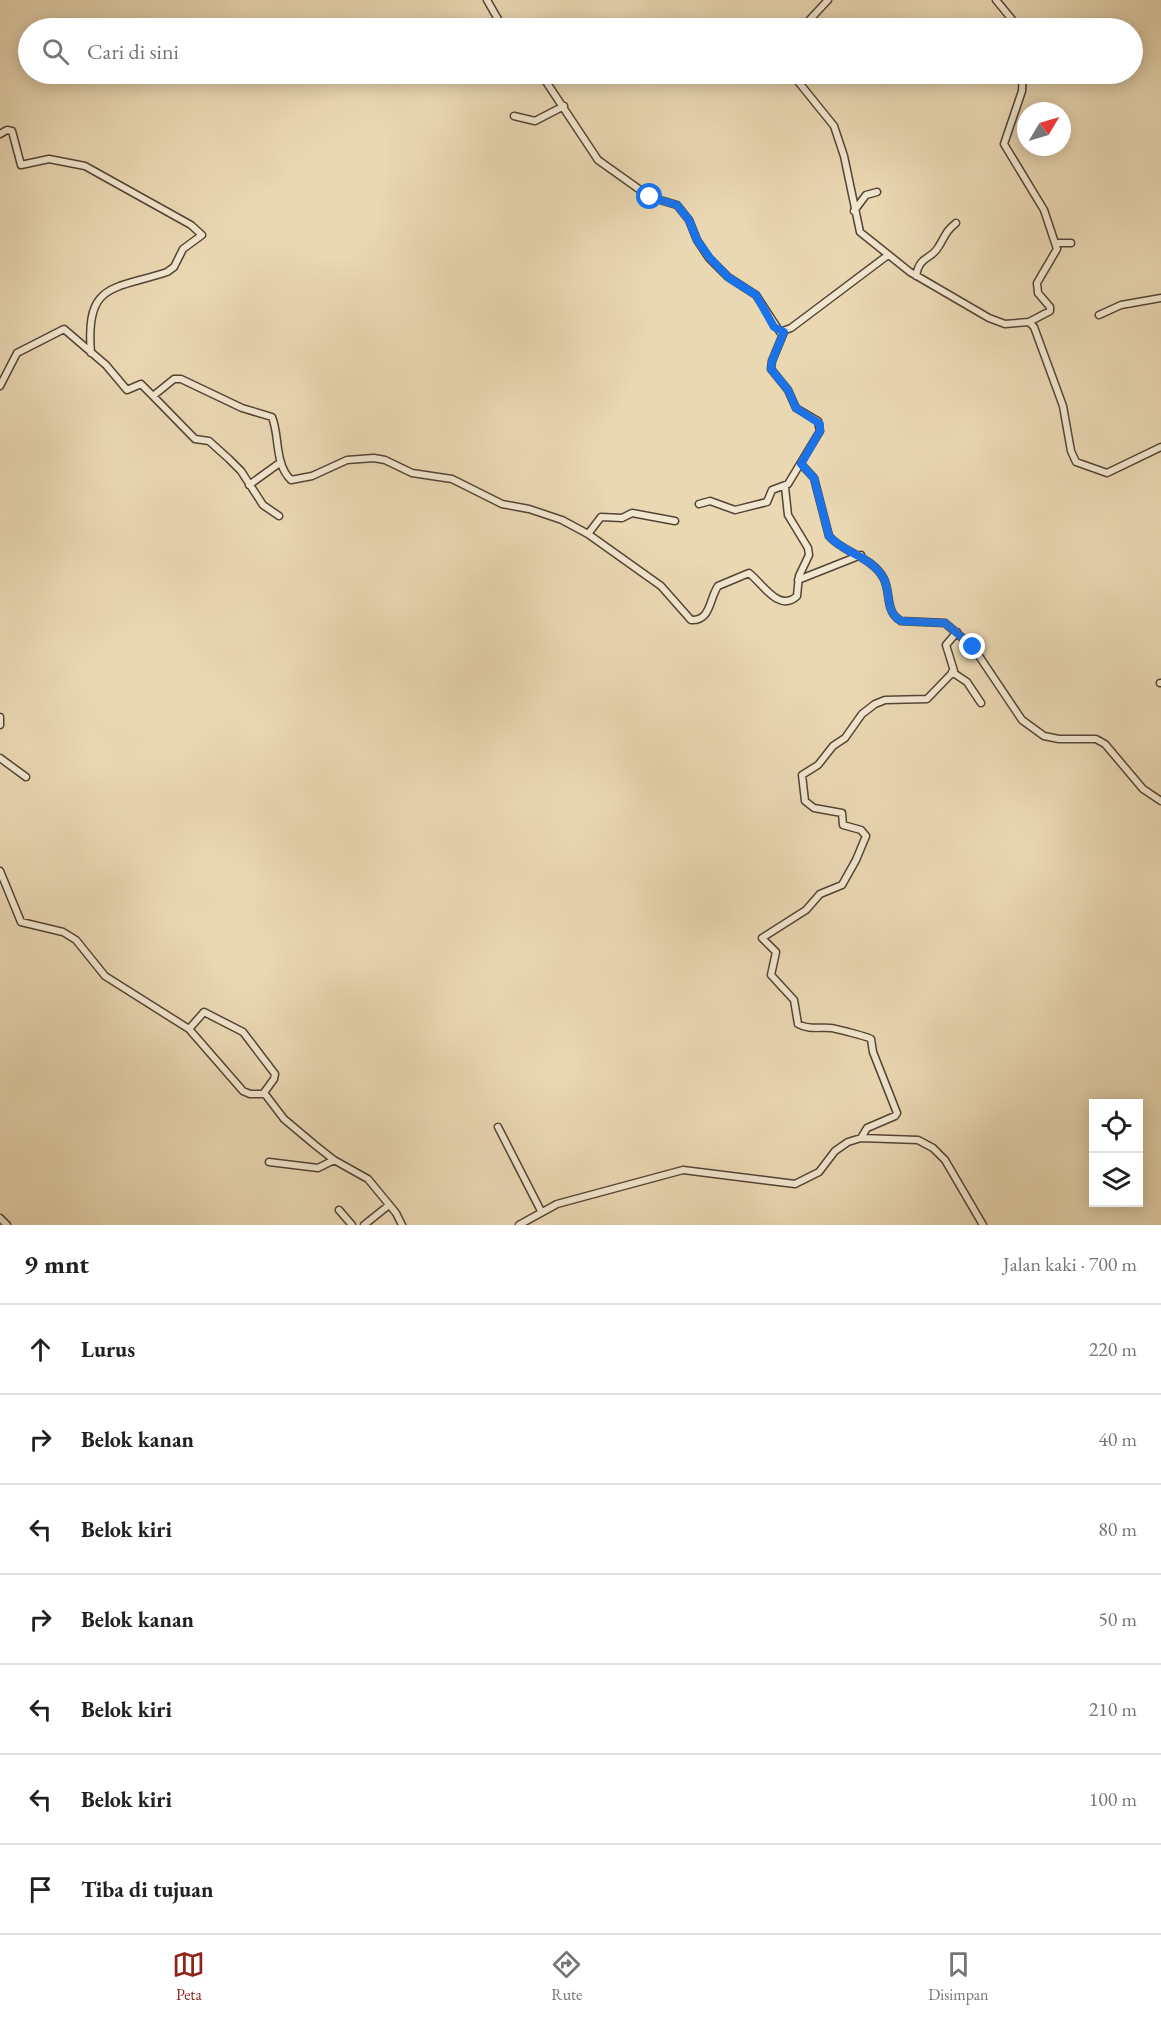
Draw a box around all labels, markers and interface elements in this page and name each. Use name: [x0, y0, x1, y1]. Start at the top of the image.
search box: [18, 18, 1143, 84]
icon: search: [39, 35, 72, 68]
text: Cari di sini: [87, 37, 179, 66]
north arrow: [1017, 102, 1071, 156]
route start: [636, 183, 662, 209]
route end: [959, 633, 985, 659]
map controls: [1089, 1099, 1143, 1207]
button: locate: [1089, 1099, 1143, 1153]
button: layers: [1089, 1153, 1143, 1207]
text: 9 mnt: [24, 1247, 89, 1281]
text: Jalan kaki · 700 m: [1003, 1251, 1137, 1277]
icon: ahead: [24, 1333, 57, 1366]
text: Lurus: [81, 1335, 135, 1364]
text: 220 m: [1089, 1336, 1137, 1362]
icon: right: [24, 1423, 57, 1456]
text: Belok kanan: [81, 1425, 194, 1454]
text: 40 m: [1098, 1426, 1137, 1452]
icon: left: [24, 1513, 57, 1546]
text: Belok kiri: [81, 1515, 172, 1544]
text: 80 m: [1098, 1516, 1137, 1542]
icon: right: [24, 1603, 57, 1636]
text: Belok kanan: [81, 1605, 194, 1634]
text: 50 m: [1098, 1606, 1137, 1632]
icon: left: [24, 1693, 57, 1726]
text: Belok kiri: [81, 1695, 172, 1724]
text: 210 m: [1089, 1696, 1137, 1722]
icon: left: [24, 1783, 57, 1816]
text: Belok kiri: [81, 1785, 172, 1814]
text: 100 m: [1089, 1786, 1137, 1812]
icon: arrive: [24, 1873, 57, 1906]
text: Tiba di tujuan: [81, 1875, 213, 1904]
tab: Peta: [172, 1948, 205, 2005]
tab: Rute: [550, 1948, 583, 2005]
tab: Disimpan: [928, 1948, 989, 2005]

